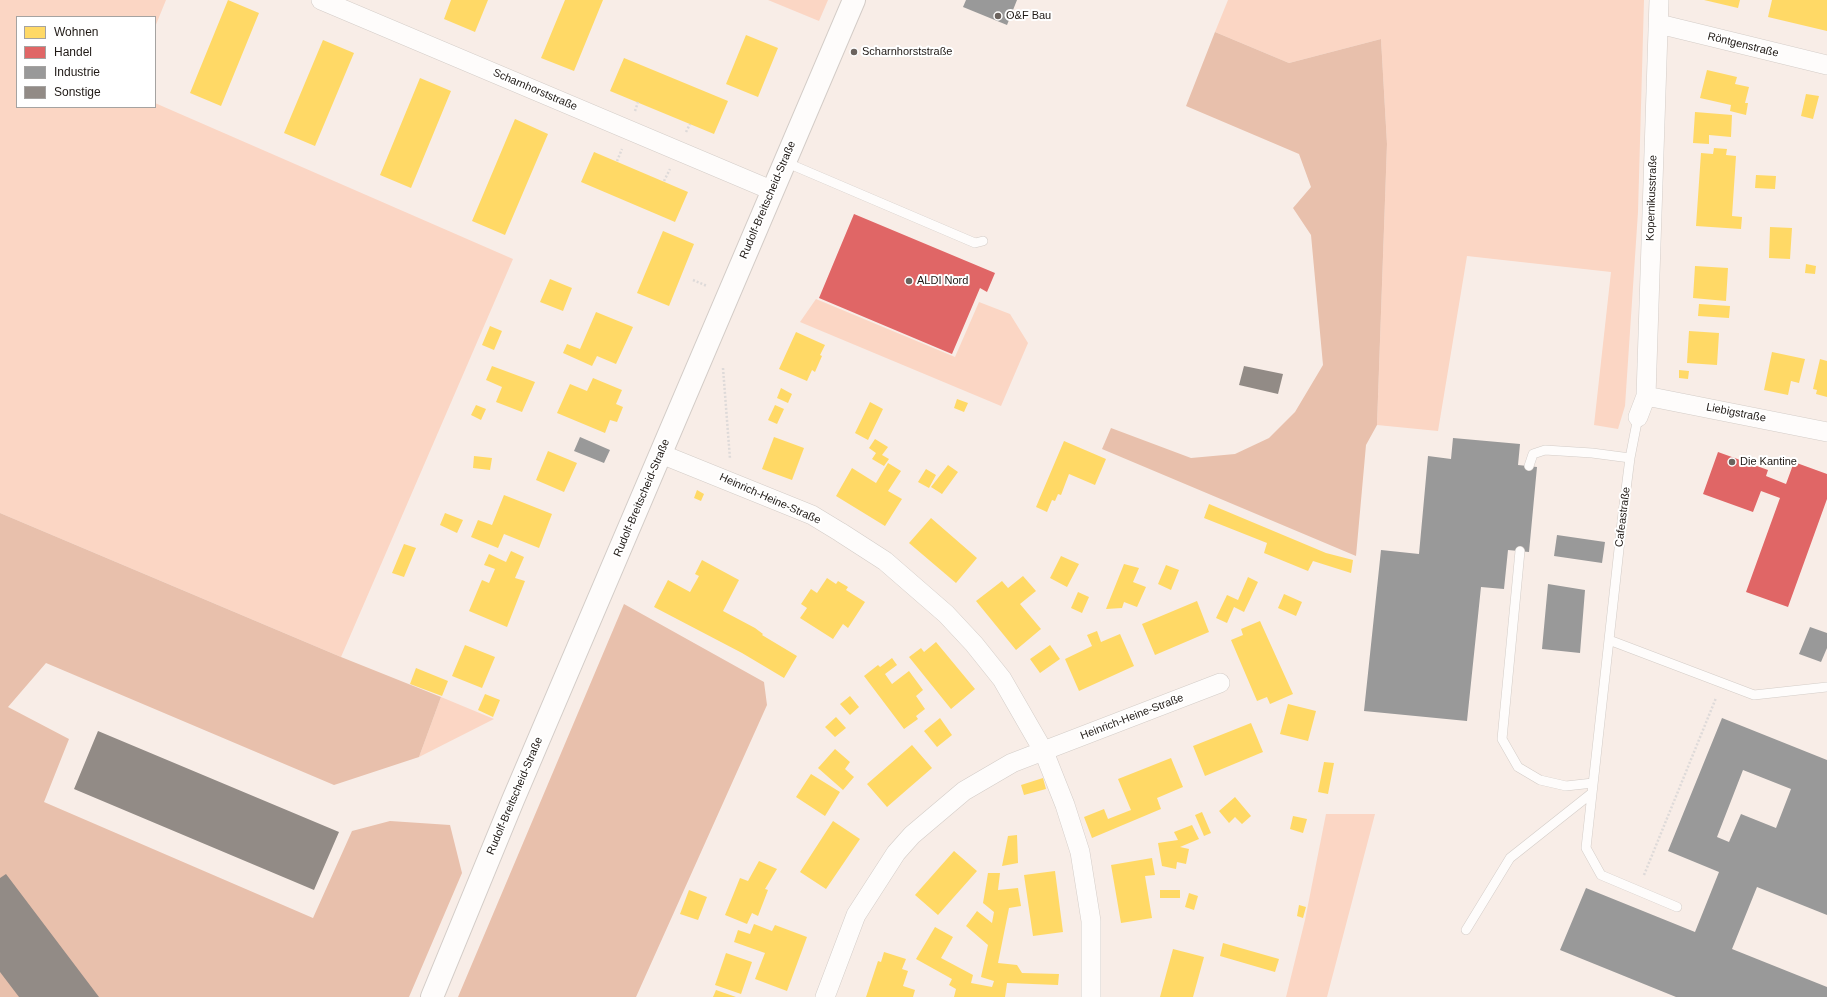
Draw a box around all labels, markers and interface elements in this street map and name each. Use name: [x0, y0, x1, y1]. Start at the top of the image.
place label: O&F Bau: [1006, 9, 1051, 23]
marker: O&F Bau: [993, 11, 1003, 21]
legend: [16, 16, 156, 108]
text: Wohnen: [54, 25, 98, 39]
street label: Röntgenstraße: [1706, 30, 1780, 60]
text: Handel: [54, 45, 92, 59]
place label: Scharnhorststraße: [862, 45, 952, 59]
marker: Scharnhorststraße: [849, 47, 859, 57]
text: Industrie: [54, 65, 100, 79]
street label: Scharnhorststraße: [491, 66, 579, 114]
text: Sonstige: [54, 85, 101, 99]
street label: Rudolf-Breitscheid-Straße: [737, 139, 799, 261]
street label: Kopernikusstraße: [1644, 155, 1660, 241]
place label: ALDI Nord: [917, 274, 968, 288]
marker: ALDI Nord: [904, 276, 914, 286]
street label: Liebigstraße: [1705, 401, 1767, 425]
street label: Rudolf-Breitscheid-Straße: [611, 437, 673, 559]
place label: Die Kantine: [1740, 455, 1797, 469]
marker: Die Kantine: [1727, 457, 1737, 467]
street label: Heinrich-Heine-Straße: [717, 471, 823, 527]
street label: Cafeastraße: [1613, 486, 1633, 548]
street label: Heinrich-Heine-Straße: [1079, 691, 1185, 743]
street label: Rudolf-Breitscheid-Straße: [484, 735, 546, 857]

